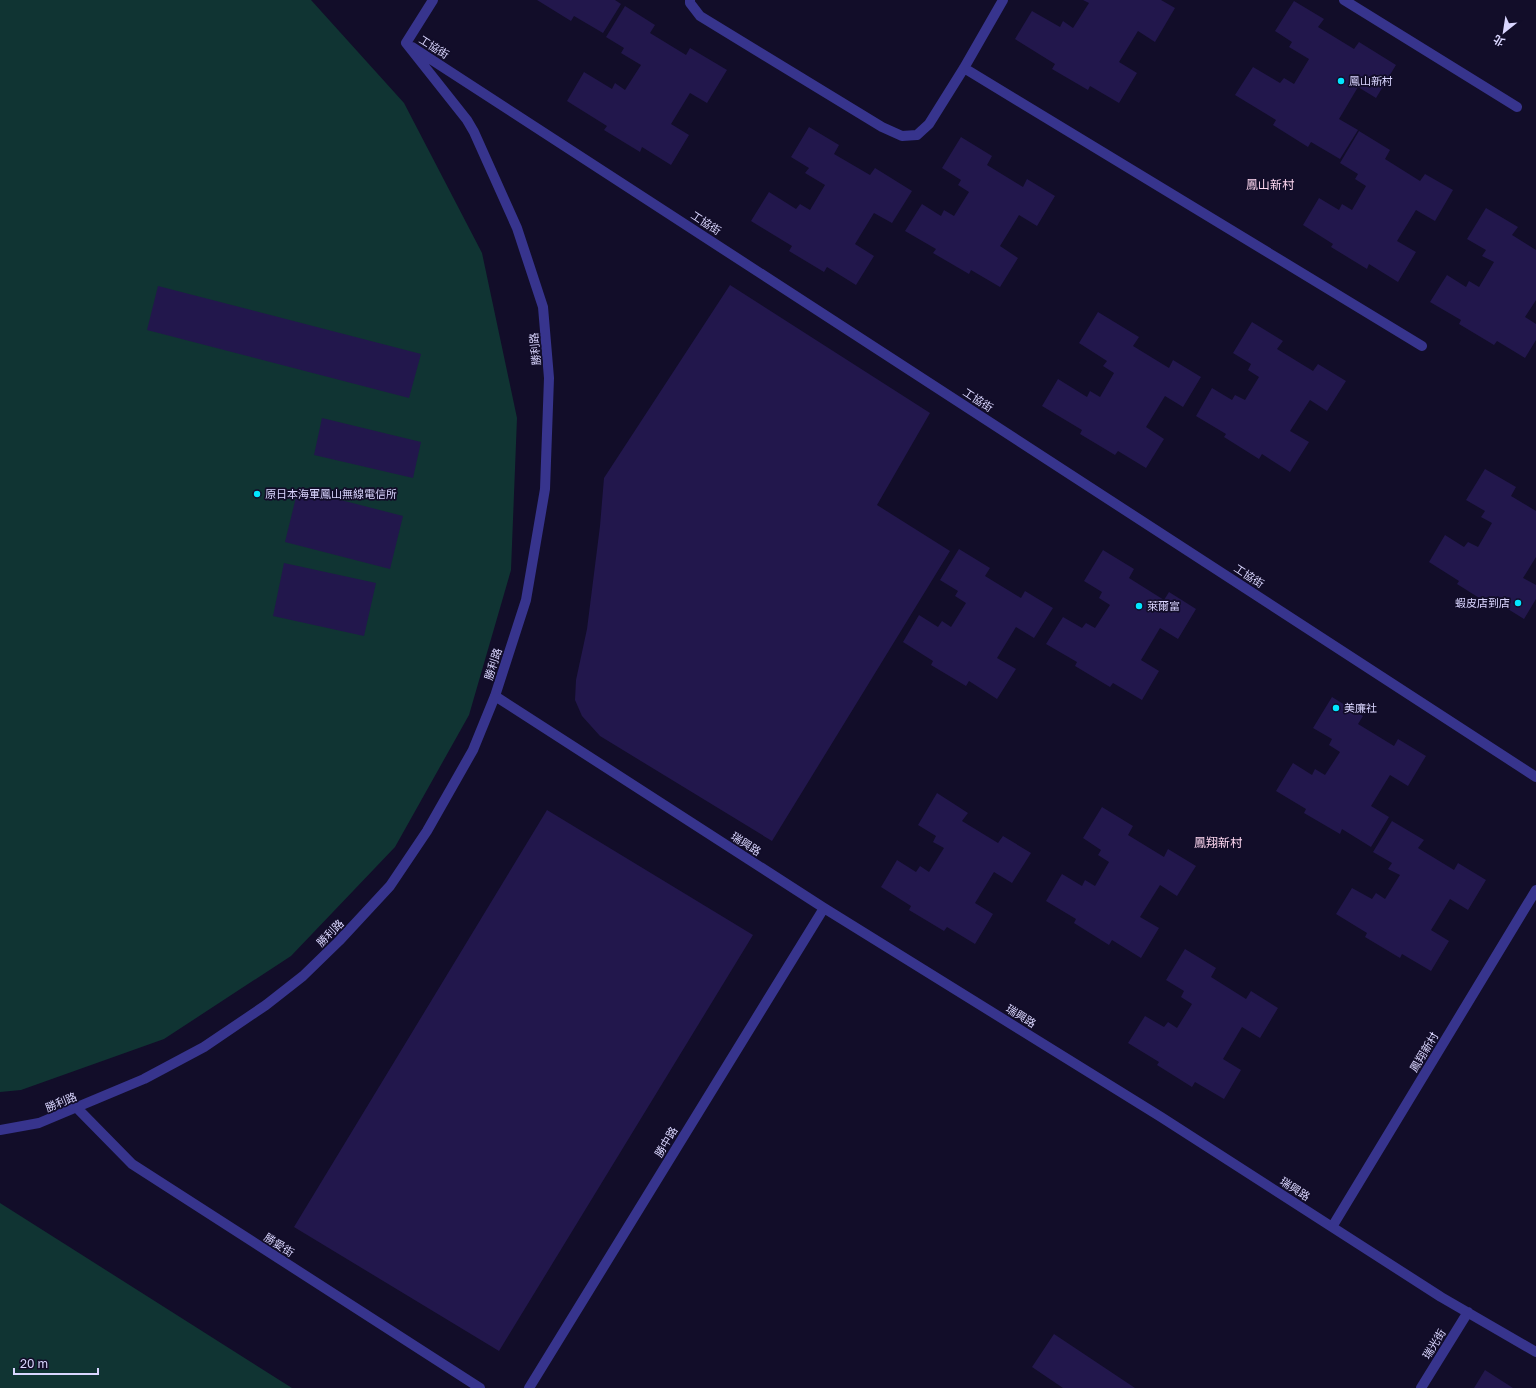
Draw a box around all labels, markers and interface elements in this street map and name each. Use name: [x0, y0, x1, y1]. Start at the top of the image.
north arrow: [1484, 12, 1524, 52]
street label: 工協街: [417, 32, 452, 61]
text: 北: [1491, 33, 1507, 49]
place label: 鳳山新村: [1349, 74, 1393, 87]
marker: 鳳山新村: [1336, 76, 1346, 86]
district label: 鳳山新村: [1246, 177, 1295, 192]
street label: 工協街: [689, 208, 724, 237]
street label: 勝利路: [527, 332, 542, 366]
street label: 工協街: [961, 385, 996, 414]
place label: 原日本海軍鳳山無線電信所: [265, 487, 397, 500]
marker: 原日本海軍鳳山無線電信所: [252, 489, 262, 499]
street label: 工協街: [1232, 561, 1267, 590]
place label: 蝦皮店到店: [1455, 596, 1510, 609]
marker: 蝦皮店到店: [1513, 598, 1523, 608]
place label: 萊爾富: [1147, 599, 1180, 612]
marker: 萊爾富: [1134, 601, 1144, 611]
street label: 勝利路: [481, 646, 504, 682]
place label: 美廉社: [1344, 701, 1377, 714]
marker: 美廉社: [1331, 703, 1341, 713]
street label: 瑞興路: [729, 829, 764, 858]
district label: 鳳翔新村: [1194, 835, 1243, 850]
street label: 勝利路: [313, 916, 346, 949]
street label: 瑞興路: [1004, 1001, 1039, 1030]
street label: 鳳翔新村: [1407, 1030, 1440, 1074]
street label: 勝利路: [43, 1089, 79, 1114]
street label: 勝中路: [652, 1124, 680, 1159]
street label: 瑞興路: [1278, 1174, 1313, 1203]
street label: 勝愛街: [262, 1230, 297, 1259]
street label: 瑞光街: [1419, 1326, 1448, 1361]
scale bar: [14, 1350, 98, 1376]
text: 20 m: [20, 1356, 48, 1371]

